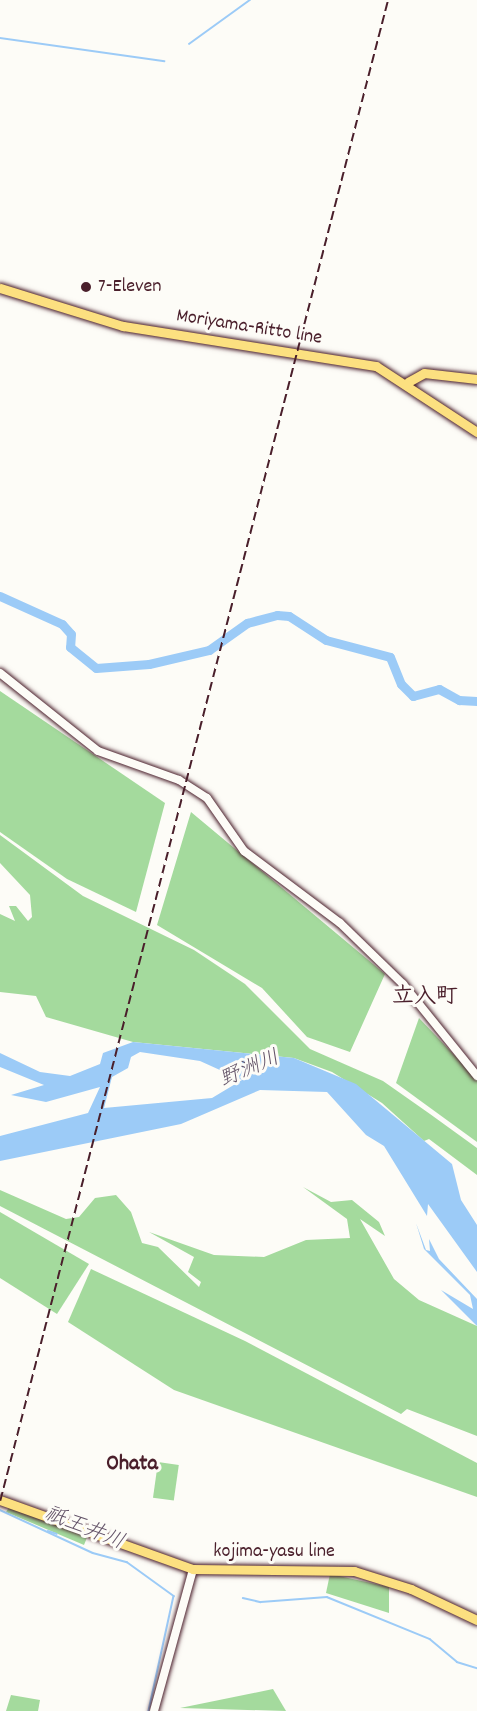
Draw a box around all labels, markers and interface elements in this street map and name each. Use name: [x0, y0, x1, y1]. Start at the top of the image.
place label: 7-Eleven: [98, 275, 162, 299]
marker: 7-Eleven: [79, 280, 93, 294]
street label: Moriyama-Ritto line: [174, 305, 324, 351]
district label: 立入町: [392, 985, 458, 1011]
water label: 野洲川: [216, 1046, 284, 1094]
district label: Ohata: [106, 1452, 158, 1478]
water label: 祇王井川: [40, 1502, 128, 1556]
street label: kojima-yasu line: [213, 1540, 335, 1564]

